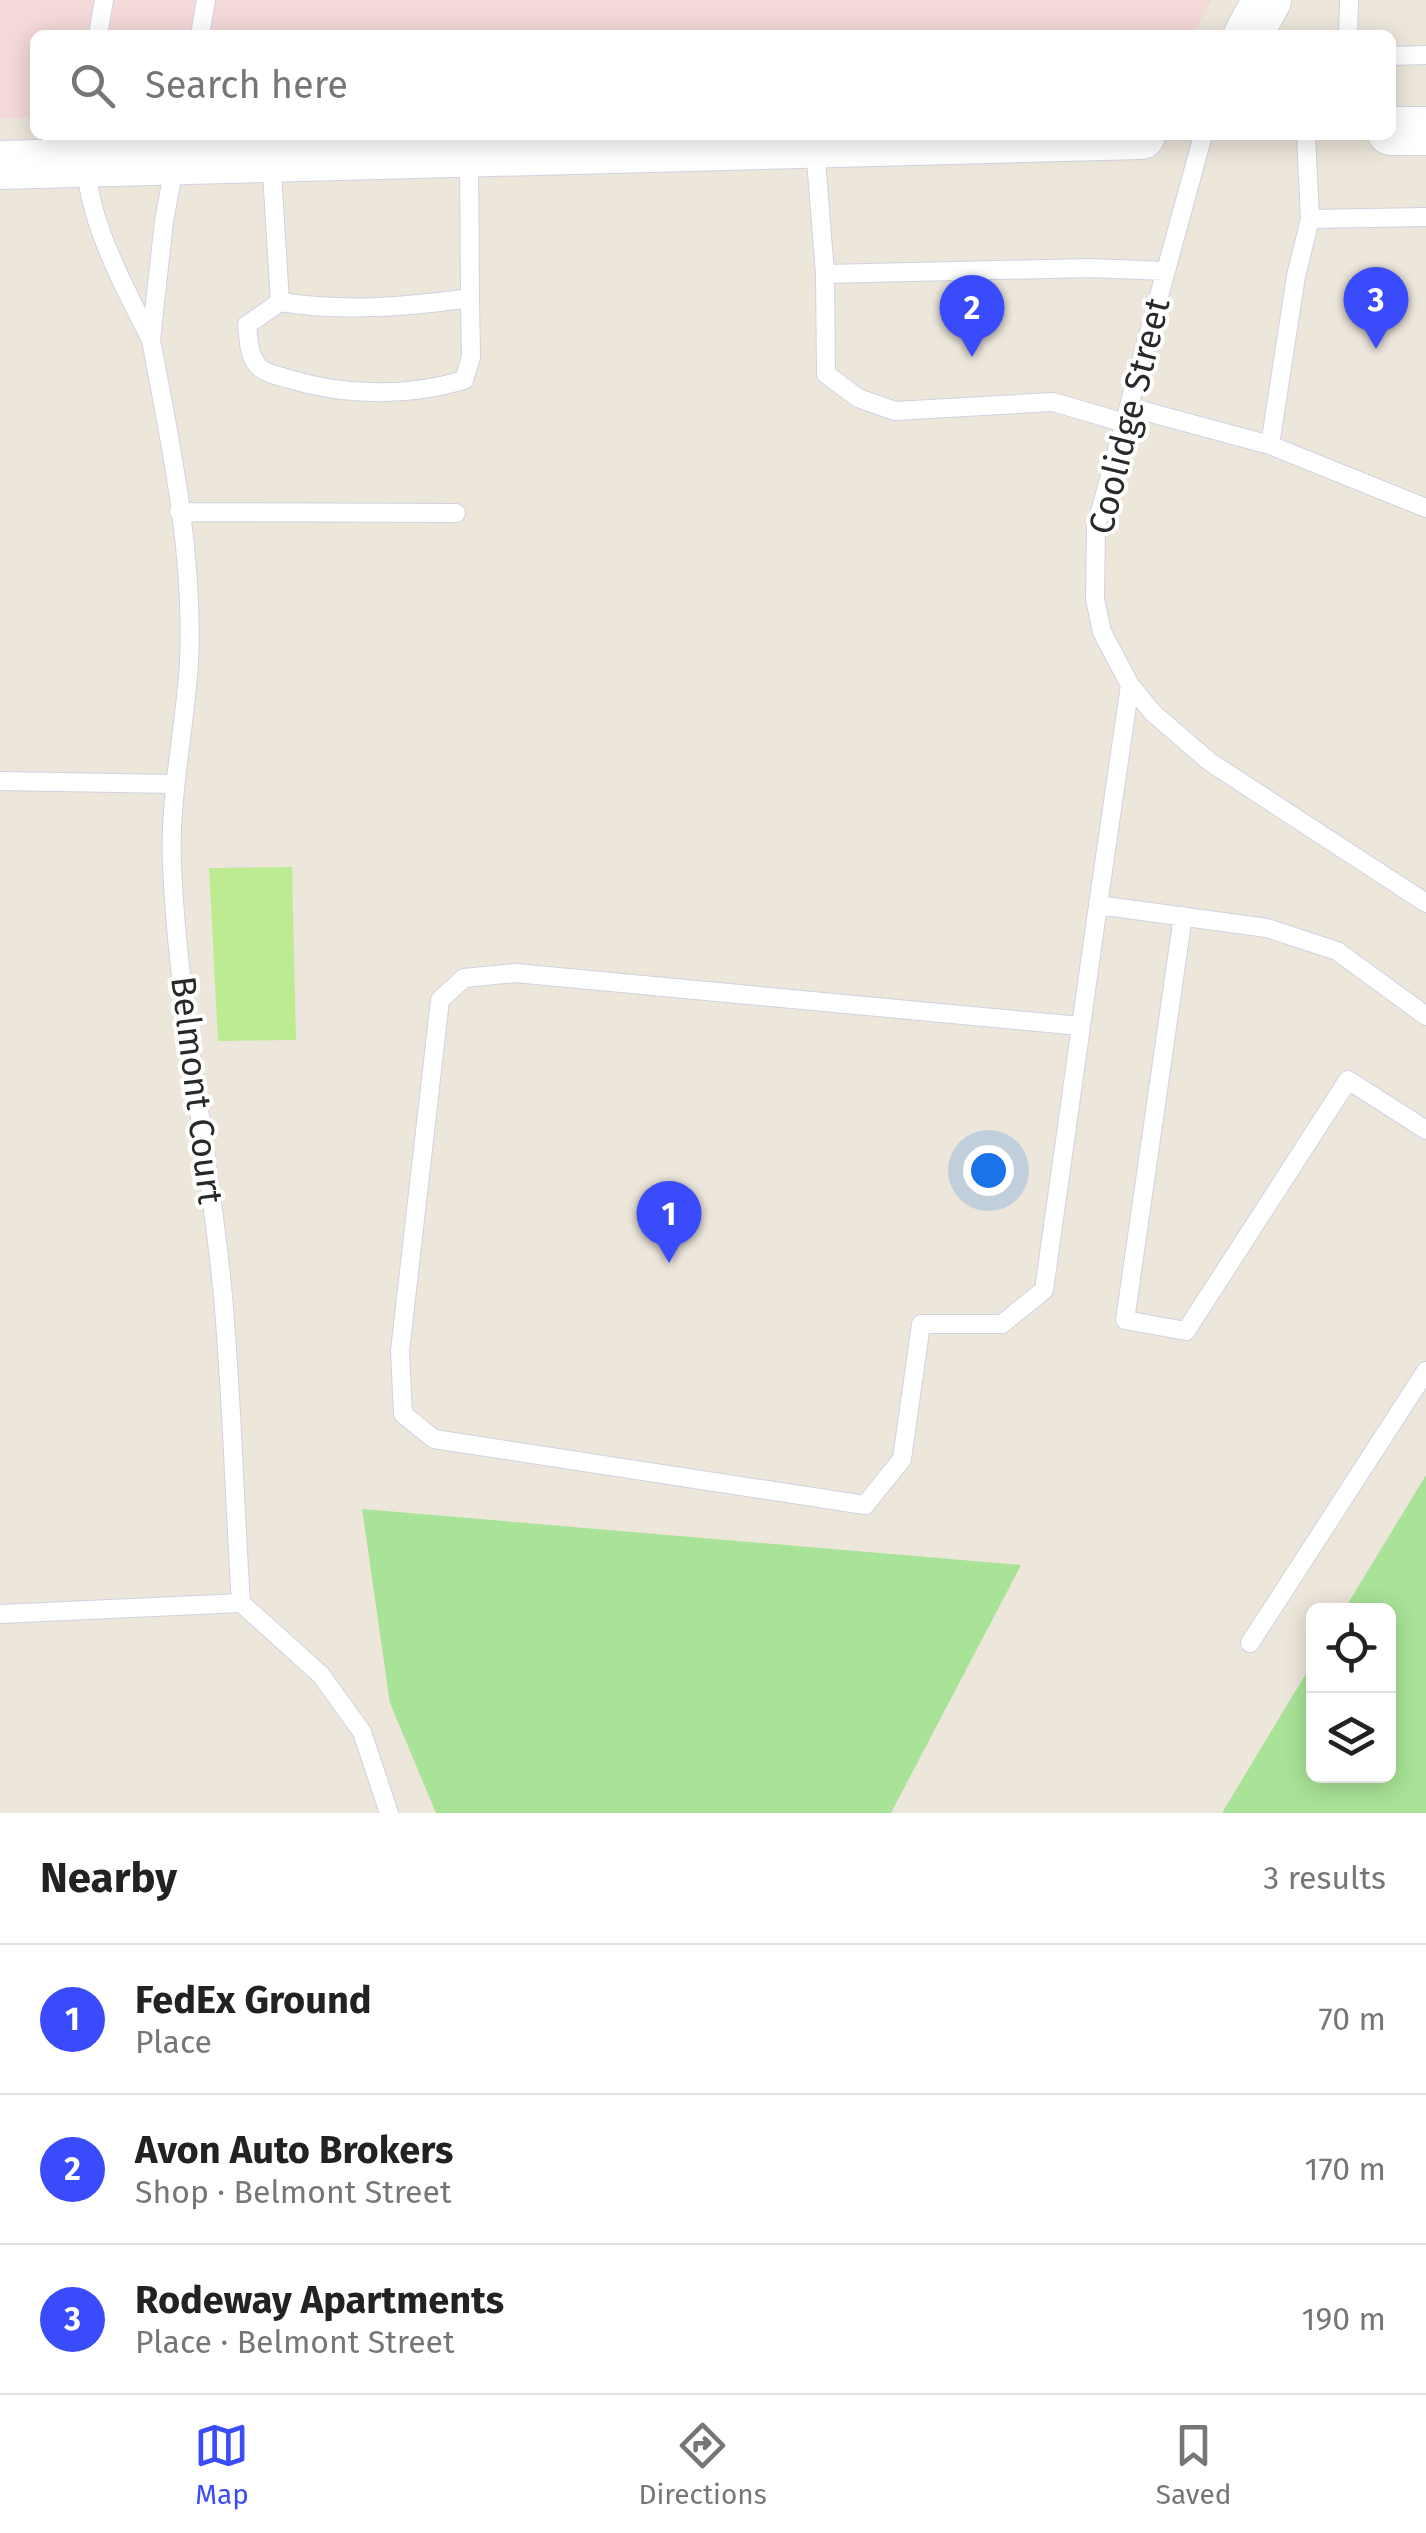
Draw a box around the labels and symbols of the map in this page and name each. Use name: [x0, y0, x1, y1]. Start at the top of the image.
pin: 3: [1344, 266, 1408, 349]
pin: 2: [940, 274, 1004, 357]
street label: Coolidge Street: [1079, 293, 1179, 538]
street label: Belmont Court: [162, 974, 232, 1207]
your location: [963, 1145, 1014, 1196]
pin: 1: [636, 1180, 702, 1263]

